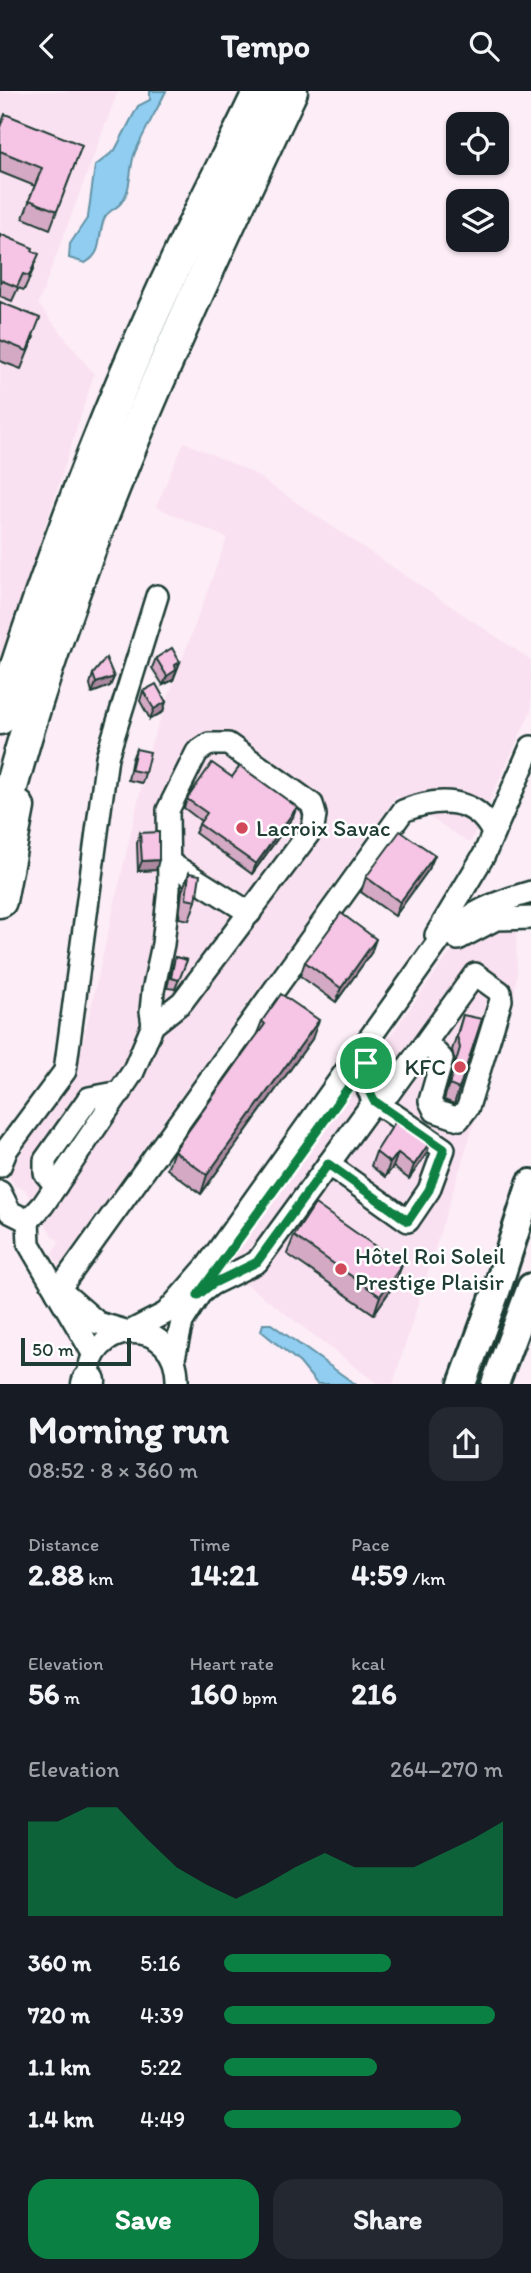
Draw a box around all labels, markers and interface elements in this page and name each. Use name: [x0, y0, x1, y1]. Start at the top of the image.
icon: back: [28, 27, 66, 65]
text: Tempo: [221, 27, 310, 65]
icon: search: [465, 27, 503, 65]
map controls: [446, 112, 509, 252]
button: locate: [446, 112, 509, 175]
button: layers: [446, 189, 509, 252]
place label: Lacroix Savac: [256, 814, 390, 842]
marker: Lacroix Savac: [234, 820, 250, 836]
pin: [336, 1033, 396, 1093]
icon: arrive: [347, 1044, 385, 1082]
place label: KFC: [405, 1053, 446, 1081]
marker: KFC: [452, 1059, 468, 1075]
place label: Hôtel Roi Soleil Prestige Plaisir: [355, 1242, 506, 1296]
marker: Hôtel Roi Soleil Prestige Plaisir: [333, 1261, 349, 1277]
scale bar: [21, 1335, 131, 1367]
text: 50 m: [32, 1338, 74, 1361]
text: Morning run: [28, 1407, 229, 1453]
button: share: [429, 1407, 503, 1481]
text: 08:52 · 8 × 360 m: [28, 1456, 198, 1484]
text: Distance: [28, 1533, 99, 1556]
text: Time: [190, 1533, 230, 1556]
text: Pace: [351, 1533, 389, 1556]
text: 2.88: [28, 1556, 84, 1593]
text: 14:21: [190, 1556, 259, 1593]
text: 4:59: [351, 1556, 408, 1593]
text: km: [84, 1567, 113, 1590]
text: /km: [408, 1567, 446, 1590]
text: Elevation: [28, 1652, 104, 1675]
text: Heart rate: [190, 1652, 274, 1675]
text: kcal: [351, 1652, 385, 1675]
text: 56: [28, 1675, 60, 1712]
text: 160: [190, 1675, 238, 1712]
text: 216: [351, 1675, 397, 1712]
text: m: [60, 1686, 80, 1709]
text: bpm: [238, 1686, 277, 1709]
text: Elevation: [28, 1755, 119, 1783]
text: 264–270 m: [390, 1755, 503, 1783]
text: 360 m: [28, 1949, 91, 1977]
text: 5:16: [140, 1949, 181, 1977]
text: 720 m: [28, 2001, 90, 2029]
text: 4:39: [140, 2001, 184, 2029]
text: 1.1 km: [28, 2053, 91, 2081]
text: 5:22: [140, 2053, 182, 2081]
text: 1.4 km: [28, 2105, 94, 2133]
text: 4:49: [140, 2105, 185, 2133]
button: Save: [28, 2179, 259, 2259]
button: Share: [273, 2179, 503, 2259]

